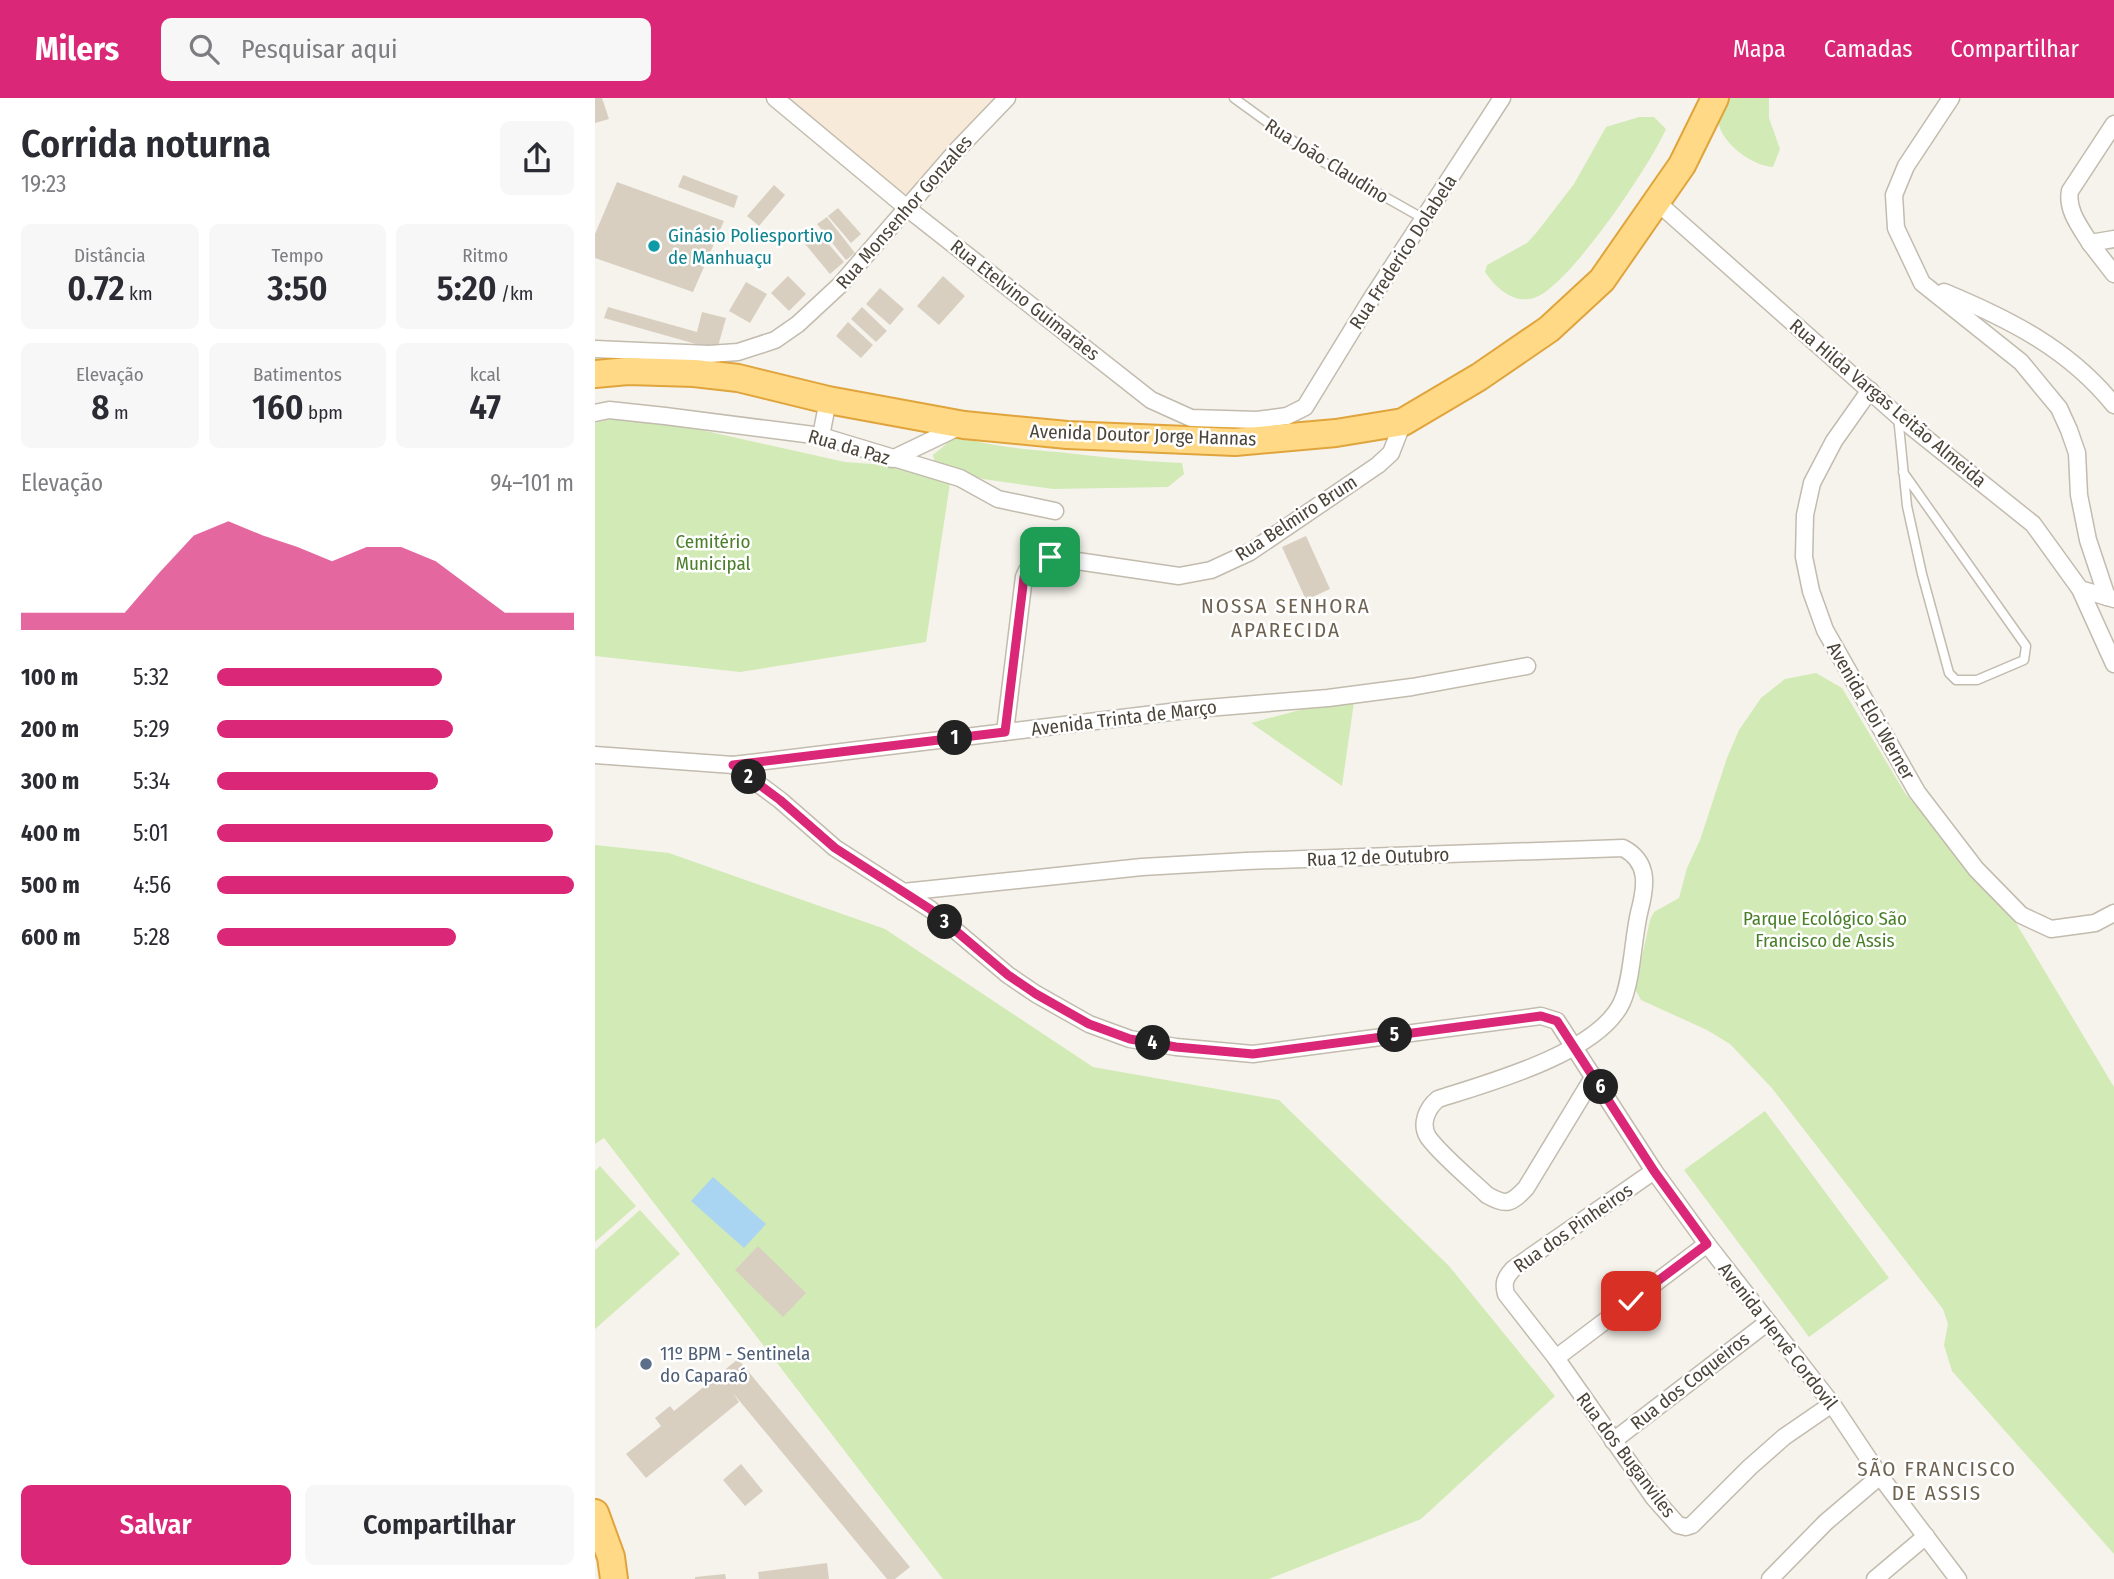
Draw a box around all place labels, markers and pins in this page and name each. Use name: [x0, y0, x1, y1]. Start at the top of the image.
place label: Ginásio Poliesportivo de Manhuaçu: [668, 224, 833, 269]
marker: Ginásio Poliesportivo de Manhuaçu: [646, 238, 662, 254]
pin: [1020, 527, 1080, 587]
pin: 1: [937, 720, 973, 756]
pin: 2: [731, 760, 767, 794]
pin: 3: [927, 904, 963, 940]
pin: 5: [1377, 1018, 1413, 1052]
pin: 4: [1135, 1026, 1171, 1060]
pin: 6: [1583, 1070, 1619, 1104]
pin: [1601, 1271, 1661, 1331]
place label: 11º BPM - Sentinela do Caparaó: [660, 1342, 810, 1387]
marker: 11º BPM - Sentinela do Caparaó: [638, 1356, 654, 1372]

